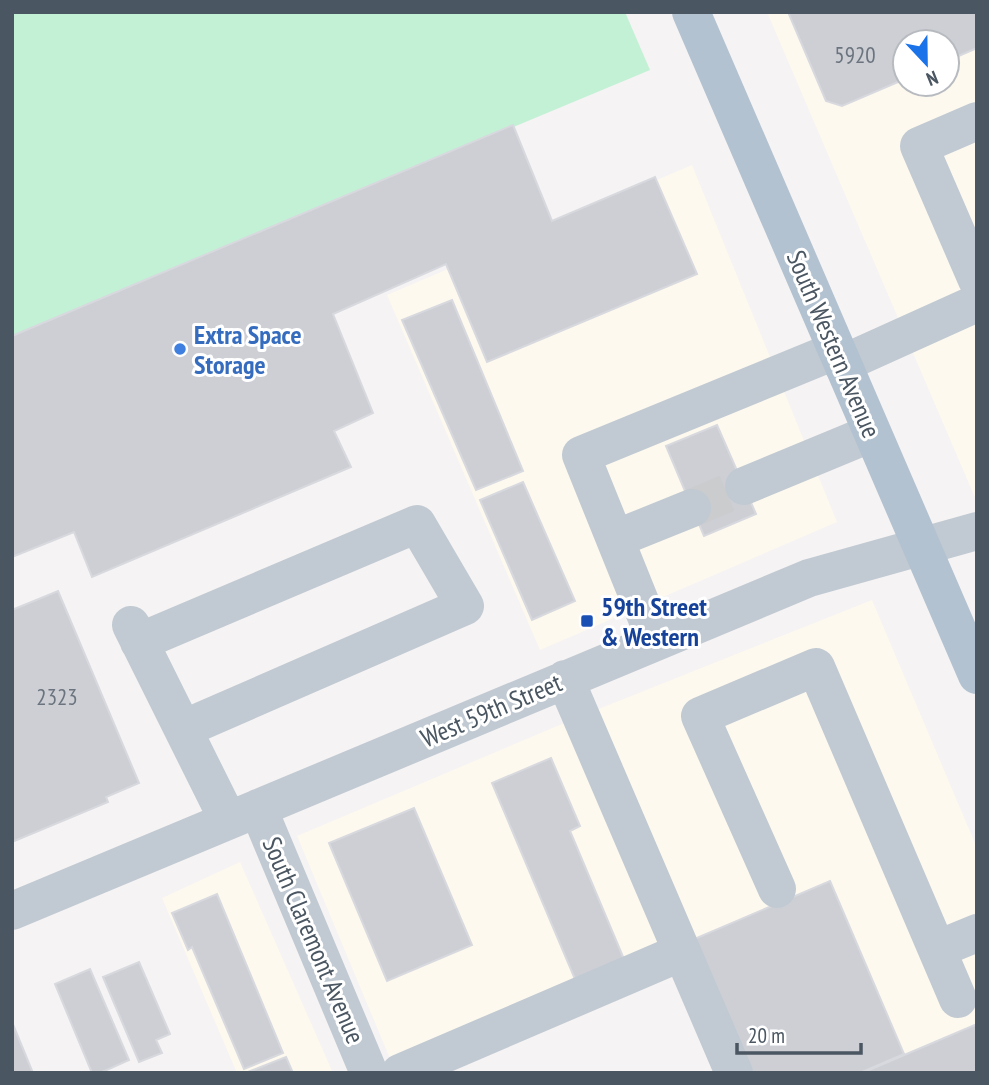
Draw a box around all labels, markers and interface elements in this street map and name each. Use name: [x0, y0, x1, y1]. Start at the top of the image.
north arrow: [891, 28, 961, 98]
house number: 5920: [834, 40, 876, 69]
text: N: [923, 66, 942, 92]
street label: South Western Avenue: [780, 245, 888, 443]
place label: Extra Space Storage: [194, 318, 302, 381]
marker: Extra Space Storage: [172, 341, 188, 357]
place label: 59th Street & Western: [601, 590, 707, 653]
marker: 59th Street & Western: [579, 613, 595, 629]
street label: West 59th Street: [415, 665, 567, 755]
house number: 2323: [36, 682, 78, 711]
street label: South Claremont Avenue: [256, 832, 372, 1048]
scale bar: [737, 1012, 861, 1056]
text: 20 m: [748, 1022, 785, 1049]

